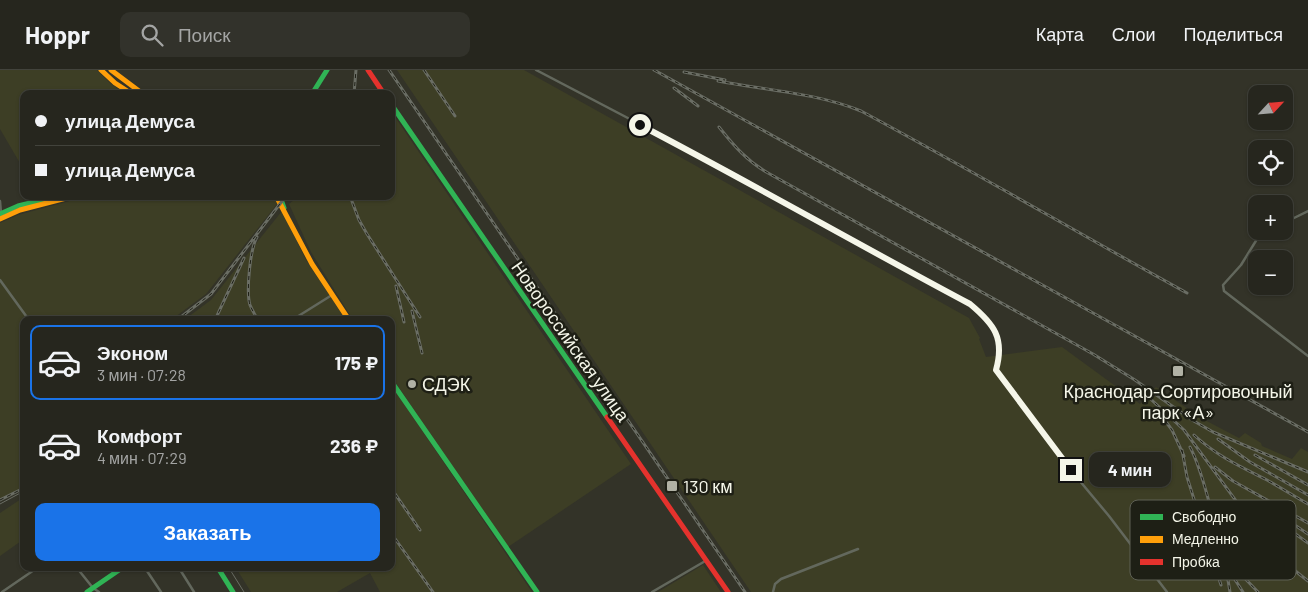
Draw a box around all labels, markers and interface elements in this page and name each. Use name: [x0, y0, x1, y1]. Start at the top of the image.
search box: [120, 12, 470, 57]
text: Hoppr: [25, 20, 90, 49]
icon: search: [138, 21, 166, 49]
text: Поиск: [178, 23, 231, 46]
text: Карта: [1036, 23, 1084, 45]
text: Слои: [1112, 23, 1156, 45]
text: Поделиться: [1184, 23, 1283, 45]
north arrow: [1248, 85, 1292, 130]
map controls: [1248, 85, 1293, 295]
text: улица Демуса: [65, 109, 195, 132]
route start: [629, 114, 651, 136]
button: locate: [1248, 140, 1293, 185]
text: улица Демуса: [65, 158, 195, 181]
button: +: [1248, 195, 1293, 240]
button: −: [1248, 250, 1293, 295]
street label: Новороссийская улица: [507, 257, 635, 426]
icon: car: [37, 340, 82, 385]
text: Эконом: [97, 341, 168, 364]
text: 175 ₽: [334, 351, 378, 374]
marker: Краснодар-Сортировочный парк «А»: [1171, 364, 1185, 378]
text: 3 мин · 07:28: [97, 365, 186, 384]
place label: СДЭК: [422, 373, 471, 395]
marker: СДЭК: [406, 378, 418, 390]
place label: Краснодар-Сортировочный парк «А»: [1064, 380, 1292, 423]
icon: car: [37, 423, 82, 468]
text: Комфорт: [97, 424, 182, 447]
text: 236 ₽: [330, 434, 378, 457]
text: 4 мин · 07:29: [97, 448, 187, 467]
callout: 4 мин: [1088, 452, 1171, 488]
route end: [1060, 459, 1082, 481]
text: 4 мин: [1108, 460, 1152, 479]
place label: 130 км: [683, 475, 733, 497]
marker: 130 км: [665, 479, 679, 493]
legend: [1130, 500, 1296, 580]
button: Заказать: [35, 503, 380, 561]
text: Свободно: [1172, 508, 1237, 525]
text: Медленно: [1172, 530, 1239, 547]
text: Пробка: [1172, 553, 1220, 570]

